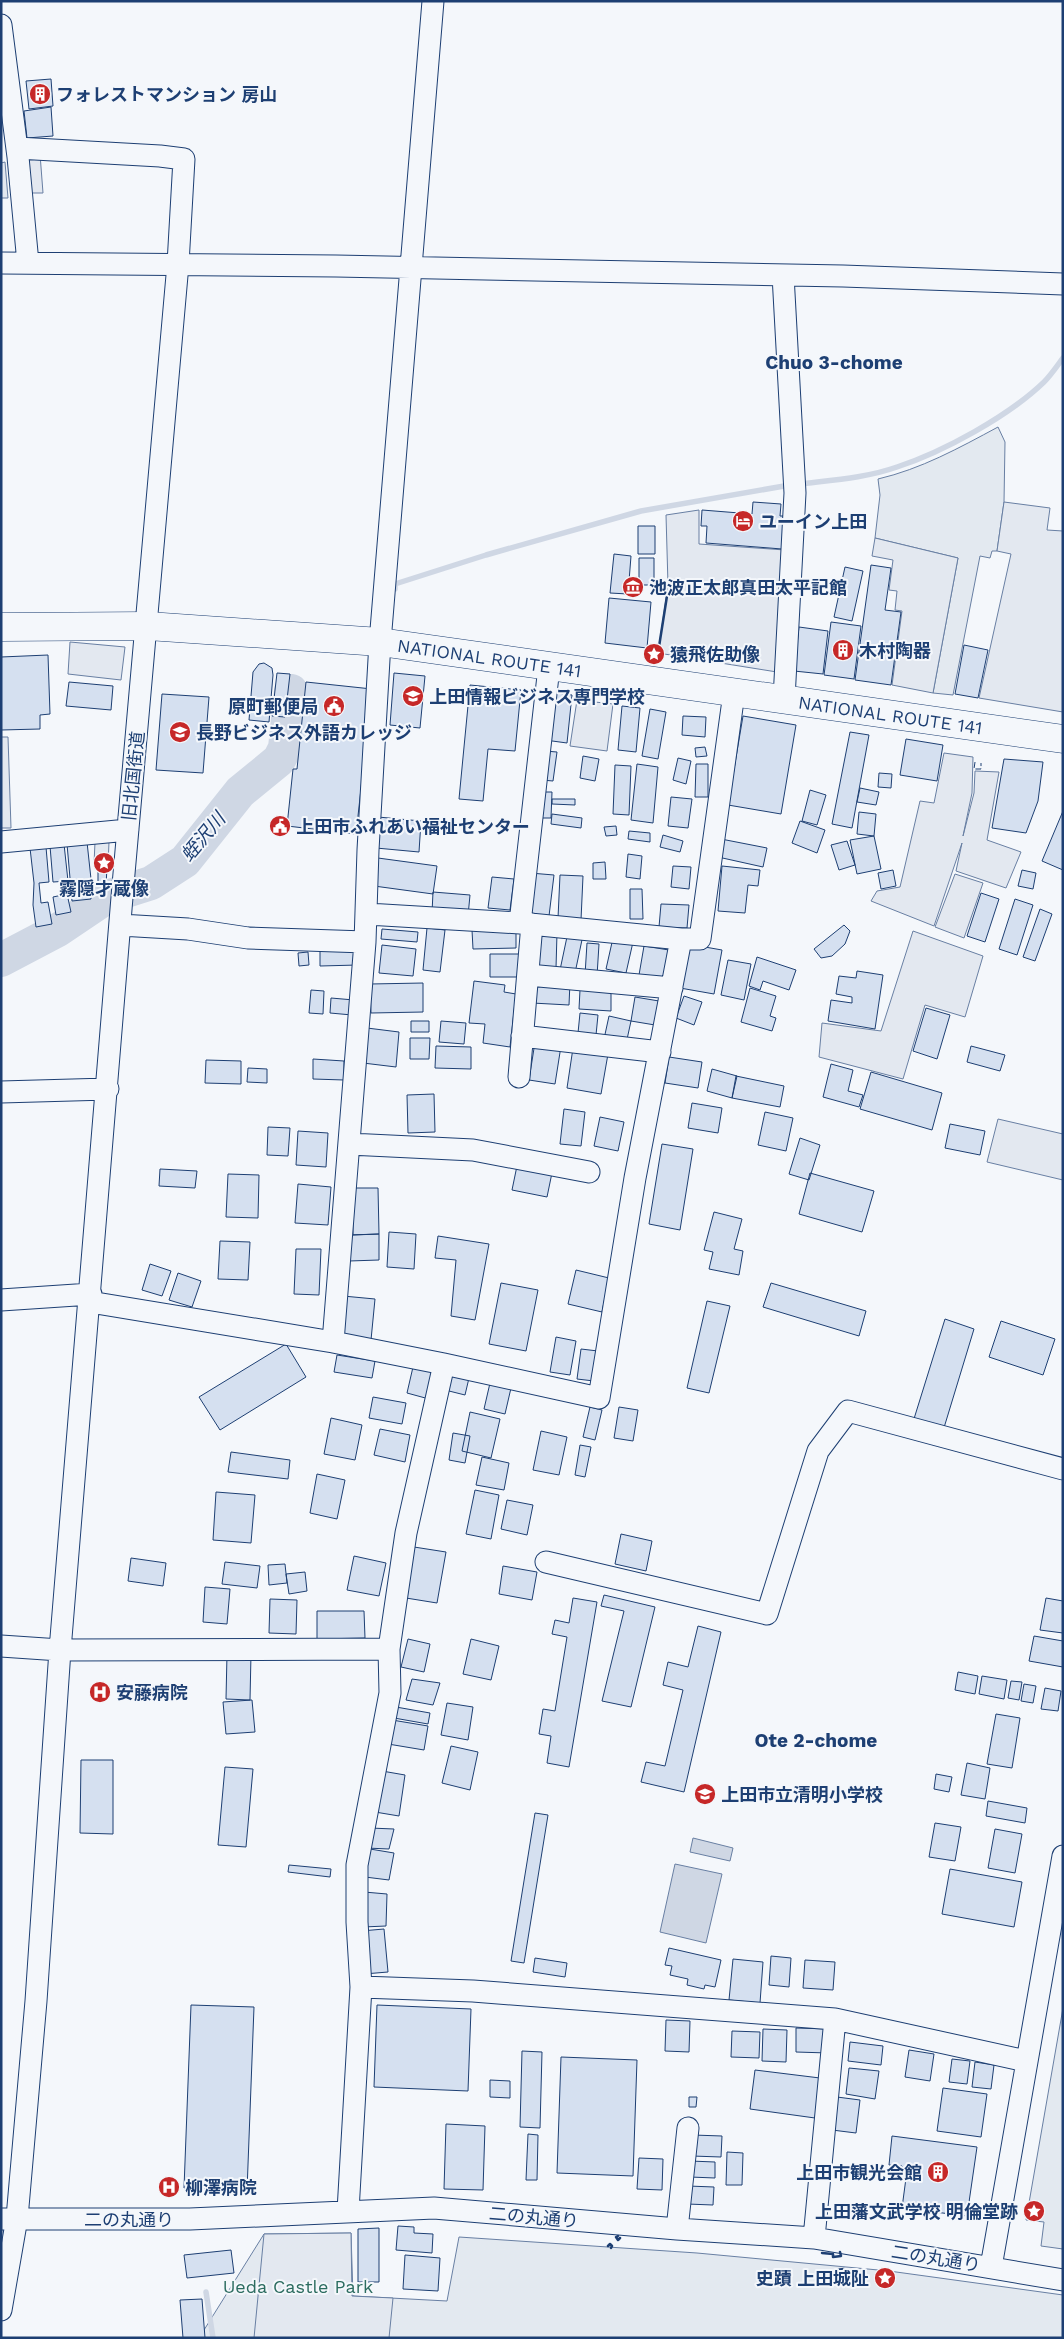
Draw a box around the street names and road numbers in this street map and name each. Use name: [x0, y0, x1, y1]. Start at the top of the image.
street label: NATIONAL ROUTE 141: [396, 634, 583, 681]
street label: NATIONAL ROUTE 141: [797, 691, 984, 738]
street label: 旧北国街道: [118, 730, 148, 822]
street label: 二の丸通り: [488, 2203, 580, 2231]
street label: 二の丸通り: [84, 2209, 174, 2230]
street label: 二の丸通り: [890, 2241, 982, 2275]

